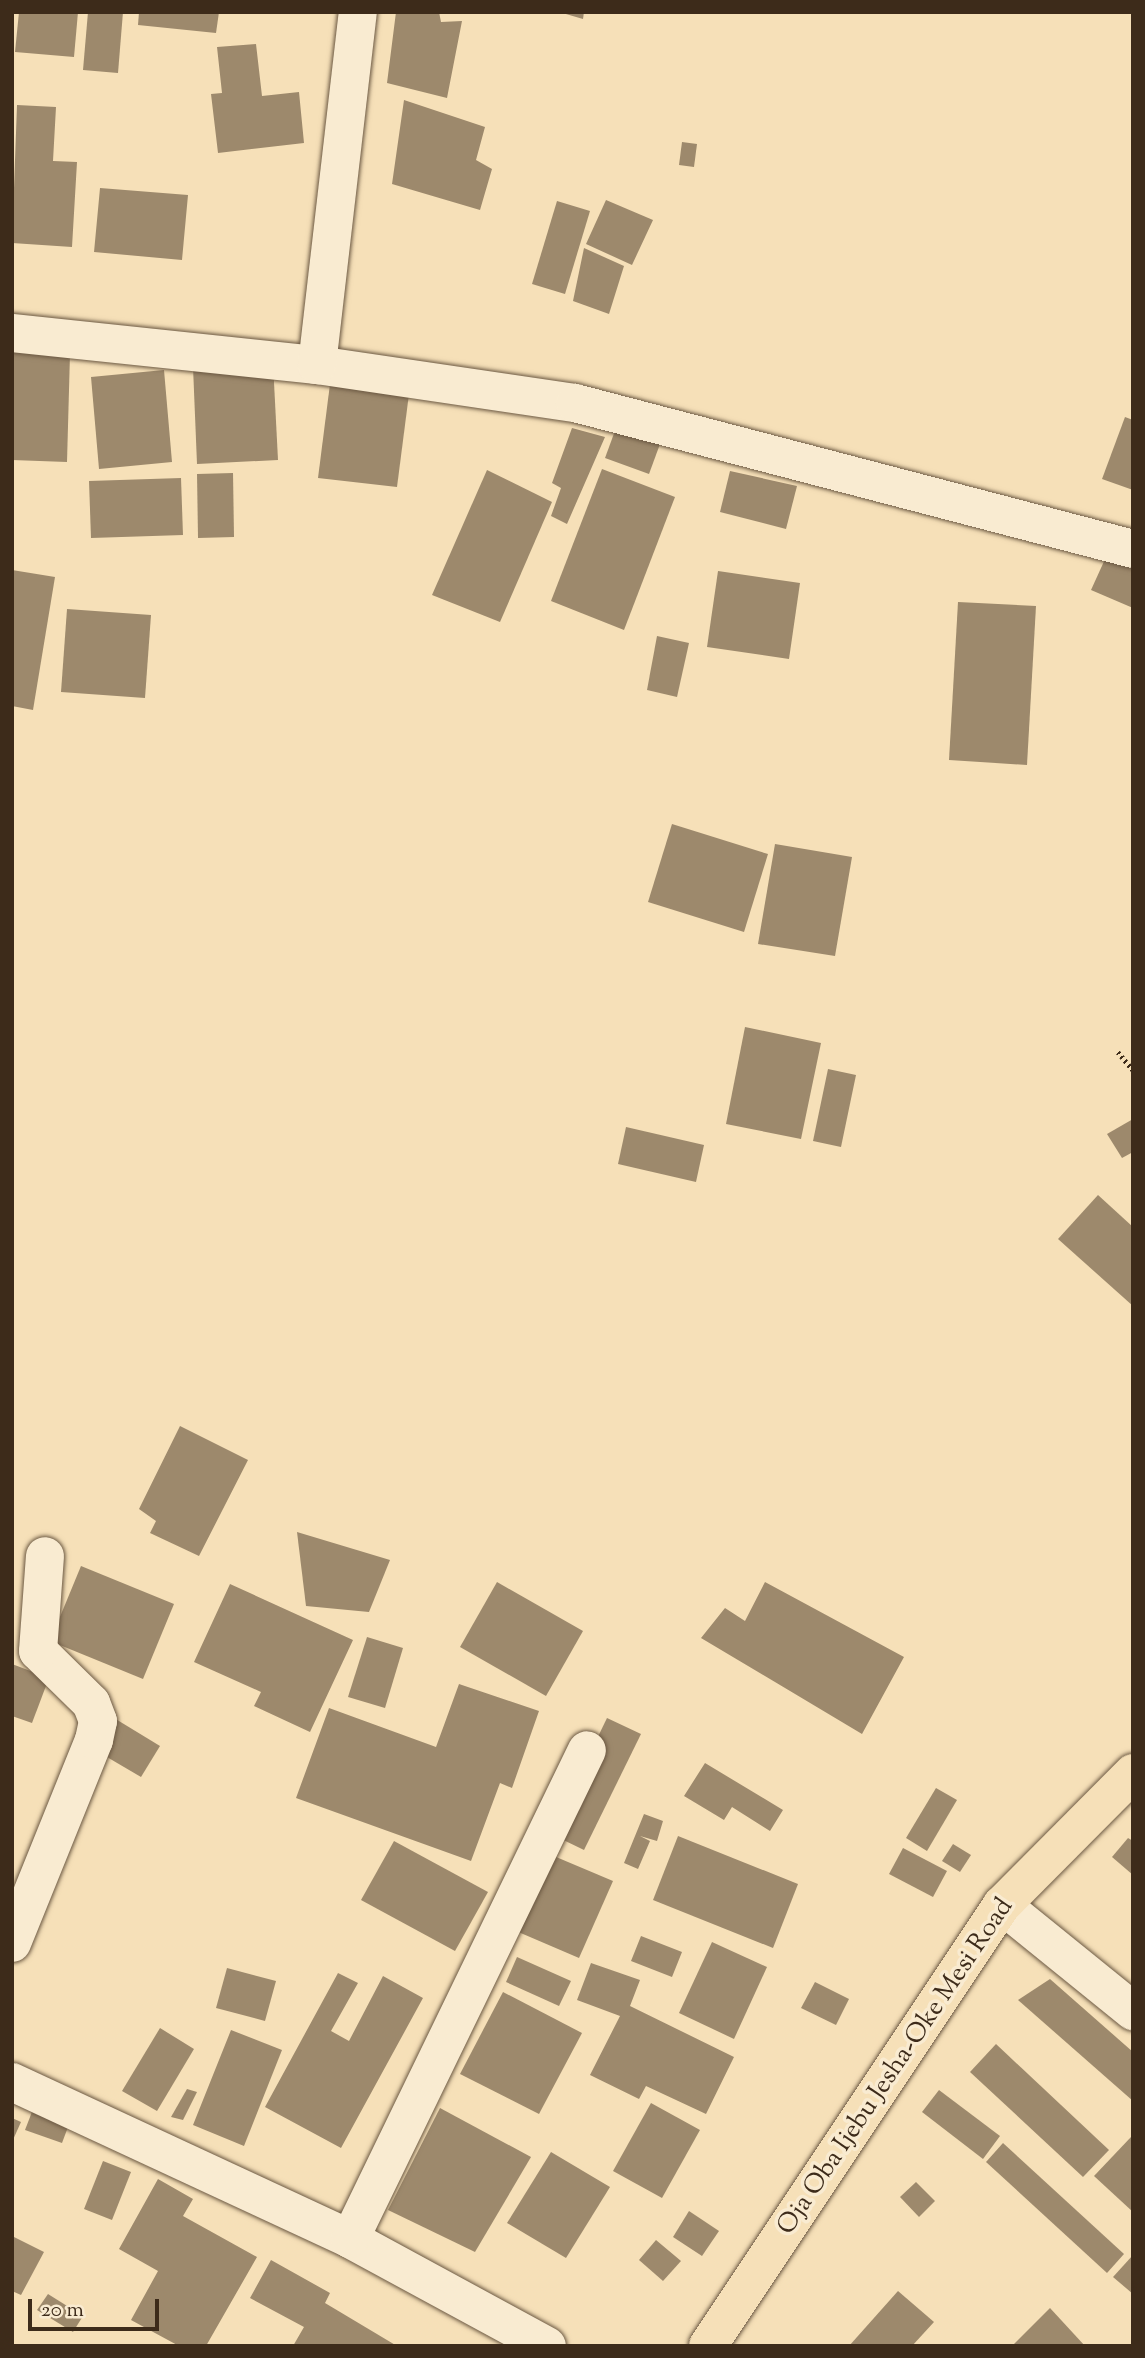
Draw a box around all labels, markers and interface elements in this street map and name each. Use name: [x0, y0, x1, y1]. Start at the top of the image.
street label: Oja Oba Ijebu Jesha-Oke Mesi Road: [771, 1893, 1021, 2241]
scale bar: [32, 2284, 163, 2328]
text: 20 m: [41, 2296, 84, 2326]

